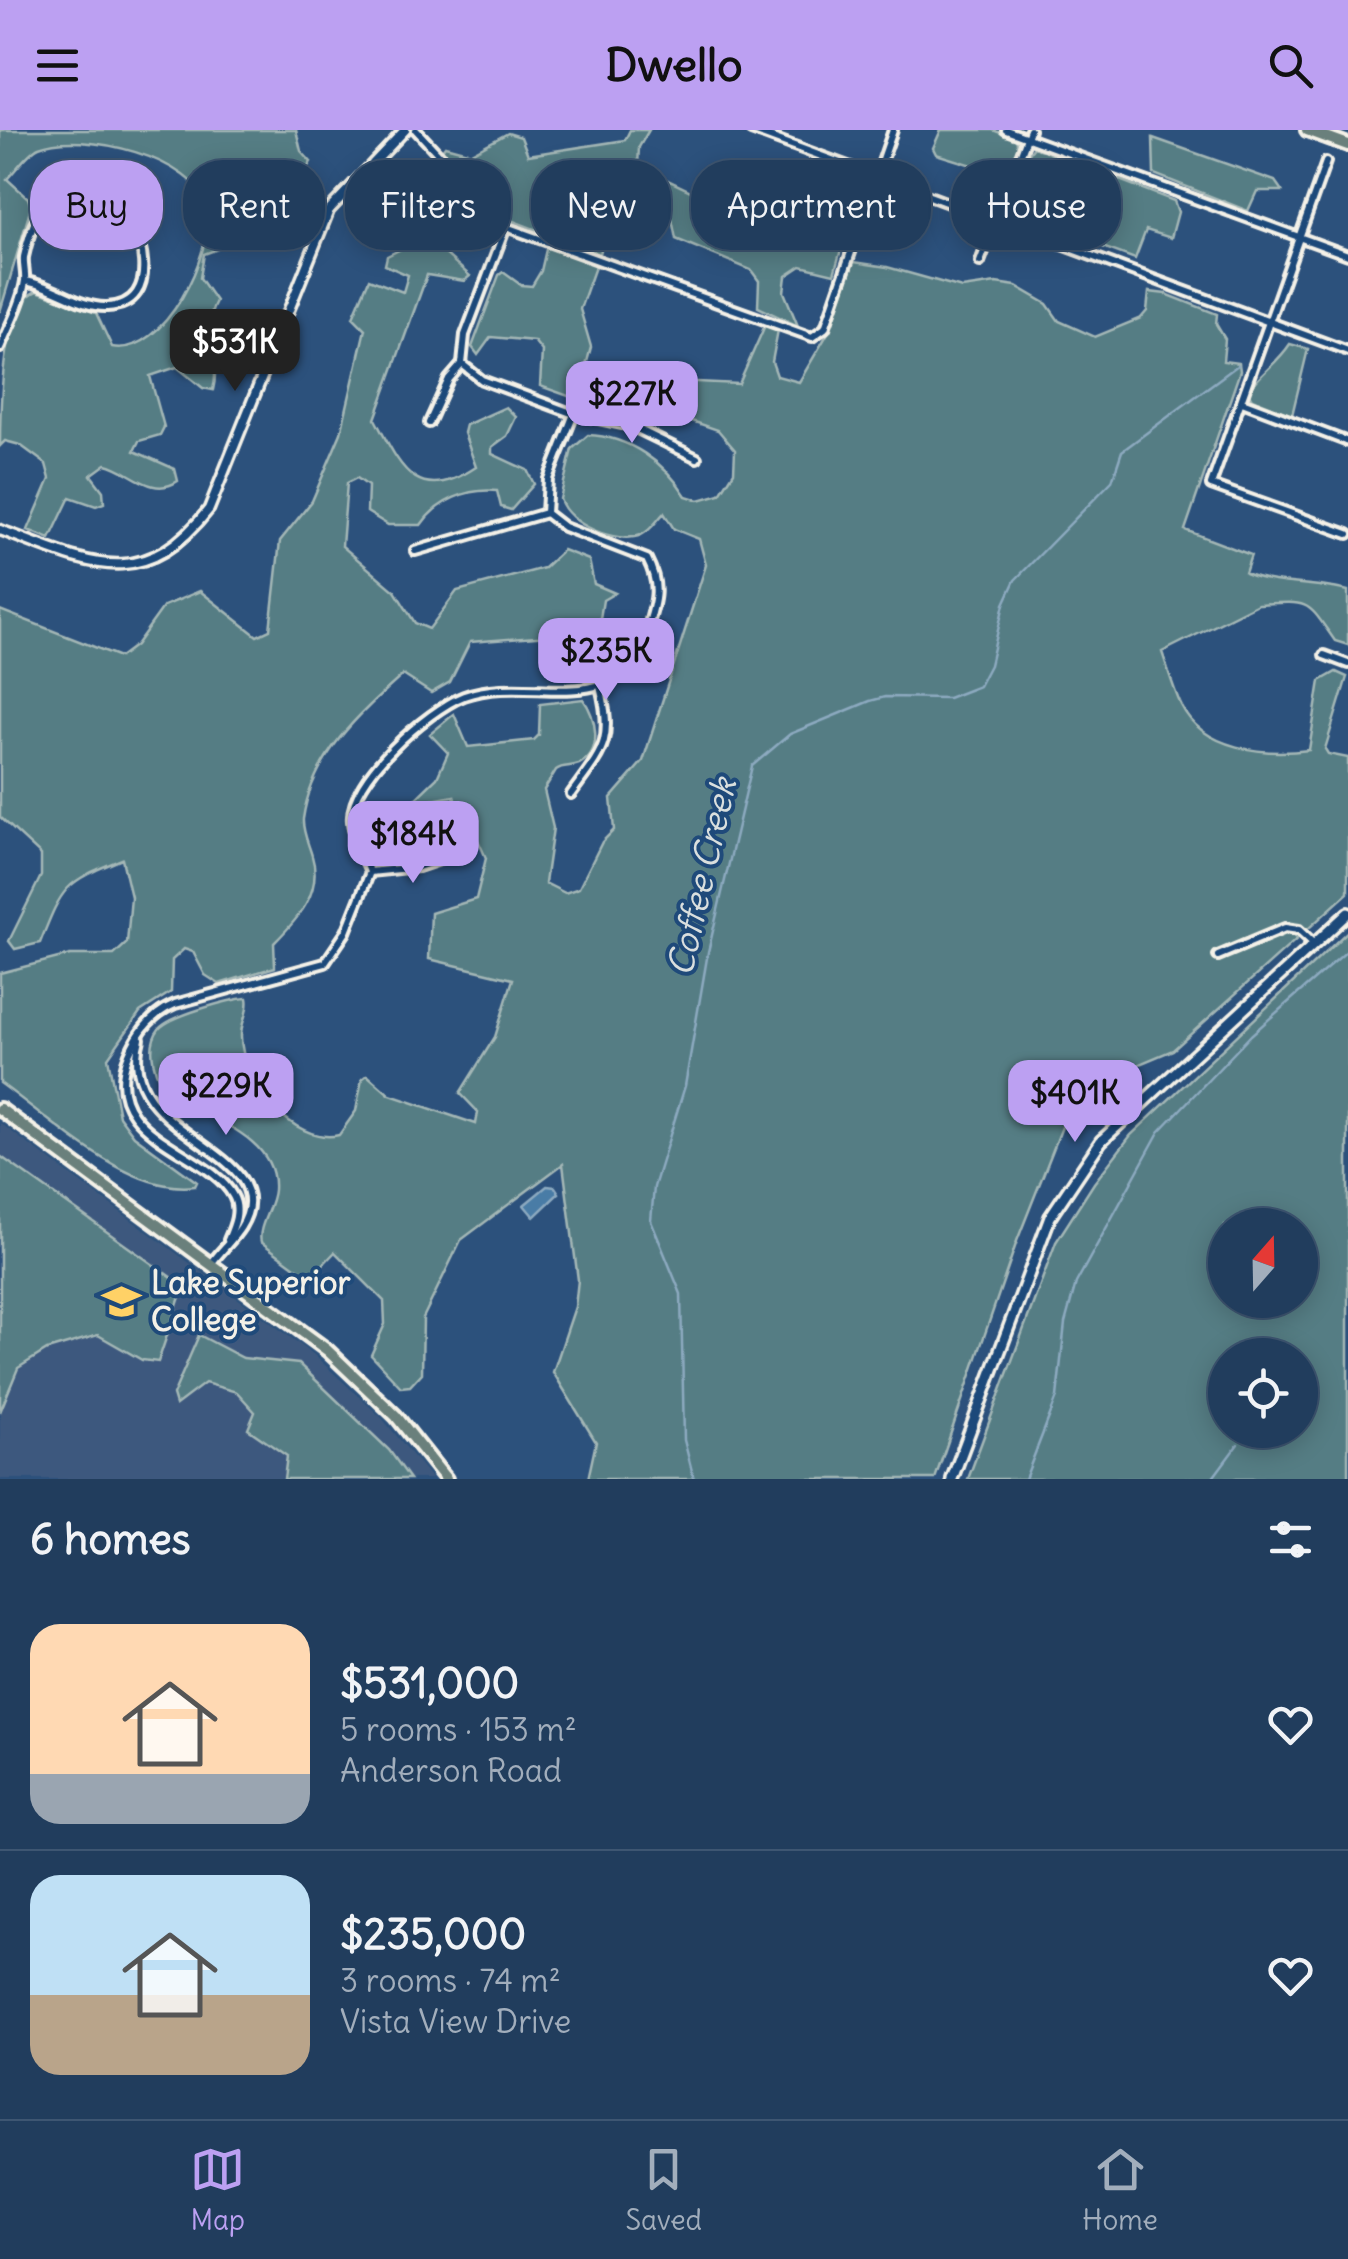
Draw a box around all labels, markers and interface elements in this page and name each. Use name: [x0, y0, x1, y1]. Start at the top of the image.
text: Dwello: [606, 37, 742, 93]
icon: menu: [30, 38, 85, 93]
icon: search: [1263, 38, 1318, 93]
chip: Buy: [30, 160, 163, 250]
chip: Rent: [183, 160, 325, 250]
chip: Filters: [345, 160, 511, 250]
chip: New: [531, 160, 671, 250]
chip: Apartment: [691, 160, 931, 250]
chip: House: [951, 160, 1121, 250]
pin: $531K: [165, 309, 305, 394]
text: $531K: [192, 321, 278, 362]
pin: $227K: [562, 361, 702, 446]
text: $227K: [588, 373, 676, 414]
pin: $235K: [536, 618, 676, 703]
text: $235K: [560, 630, 652, 671]
water label: Coffee Creek: [657, 771, 746, 980]
pin: $184K: [343, 801, 483, 886]
text: $184K: [370, 813, 456, 854]
pin: $229K: [156, 1053, 296, 1138]
pin: $401K: [1005, 1060, 1145, 1145]
text: $229K: [181, 1065, 271, 1106]
text: $401K: [1030, 1072, 1120, 1113]
north arrow: [1208, 1208, 1318, 1318]
map controls: [1208, 1208, 1318, 1448]
place label: Lake Superior College: [151, 1262, 352, 1340]
school or university icon: Lake Superior College: [100, 1280, 142, 1322]
button: locate: [1208, 1338, 1318, 1448]
icon: filters: [1263, 1512, 1318, 1567]
text: 6 homes: [30, 1513, 191, 1565]
text: $531,000: [340, 1657, 519, 1709]
icon: home: [110, 1664, 230, 1784]
icon: heart: [1263, 1697, 1318, 1752]
text: 5 rooms · 153 m²: [340, 1709, 577, 1750]
text: Anderson Road: [340, 1750, 562, 1791]
text: $235,000: [340, 1908, 526, 1960]
icon: home: [110, 1915, 230, 2035]
icon: heart: [1263, 1948, 1318, 2003]
text: 3 rooms · 74 m²: [340, 1960, 561, 2001]
text: Vista View Drive: [340, 2001, 571, 2042]
tab: Map: [190, 2142, 245, 2238]
tab: Saved: [625, 2142, 702, 2238]
tab: Home: [1082, 2142, 1158, 2238]

